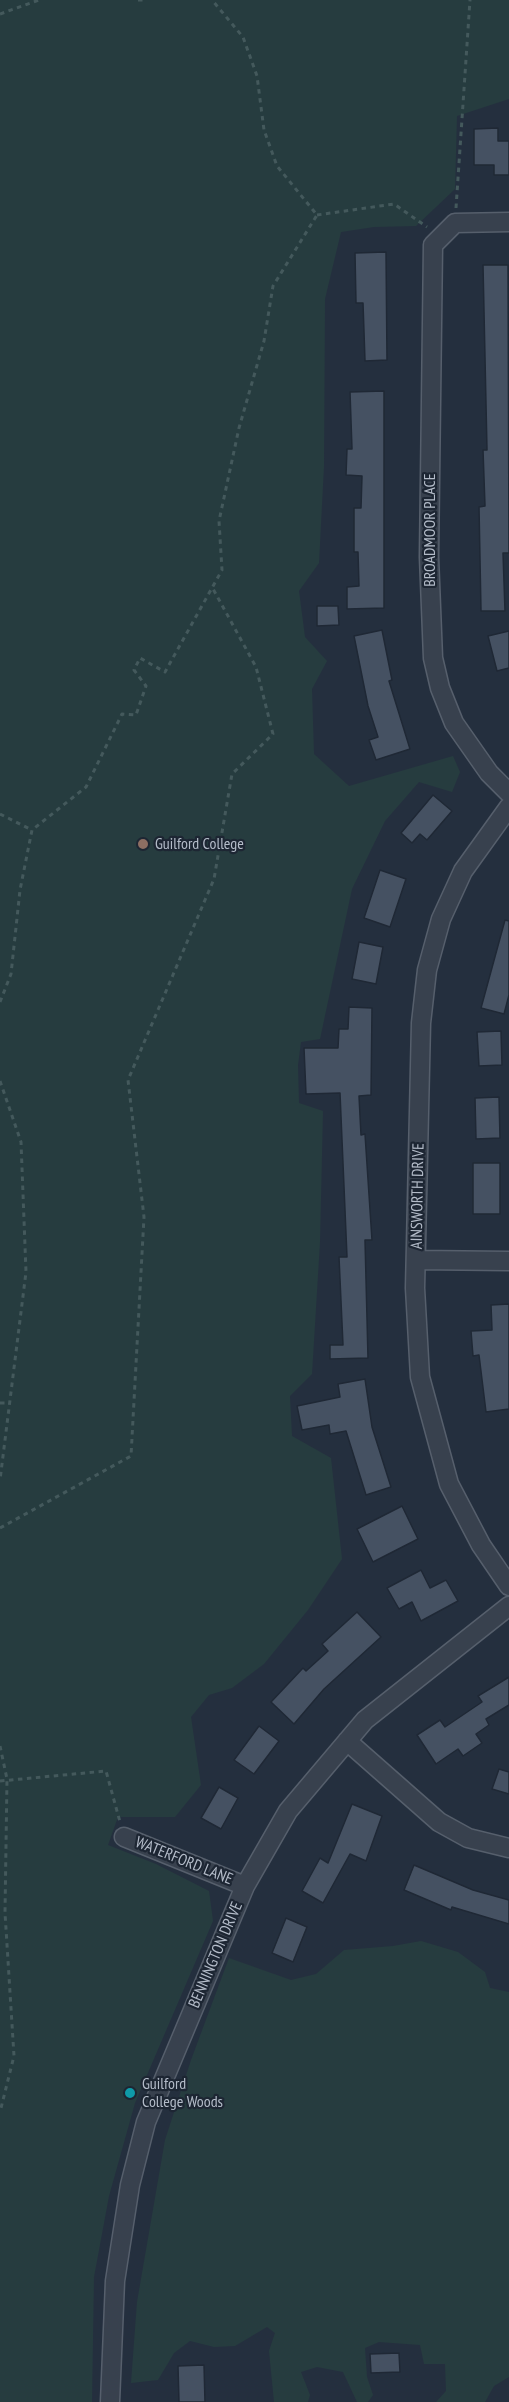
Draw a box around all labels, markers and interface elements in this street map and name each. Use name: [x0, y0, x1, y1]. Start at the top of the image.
street label: BROADMOOR PLACE: [420, 473, 440, 587]
place label: Guilford College: [155, 834, 244, 854]
marker: Guilford College: [136, 837, 150, 851]
street label: AINSWORTH DRIVE: [407, 1143, 429, 1249]
street label: WATERFORD LANE: [132, 1833, 236, 1889]
street label: BENNINGTON DRIVE: [185, 1899, 247, 2011]
place label: Guilford College Woods: [142, 2074, 223, 2112]
marker: Guilford College Woods: [123, 2086, 137, 2100]

